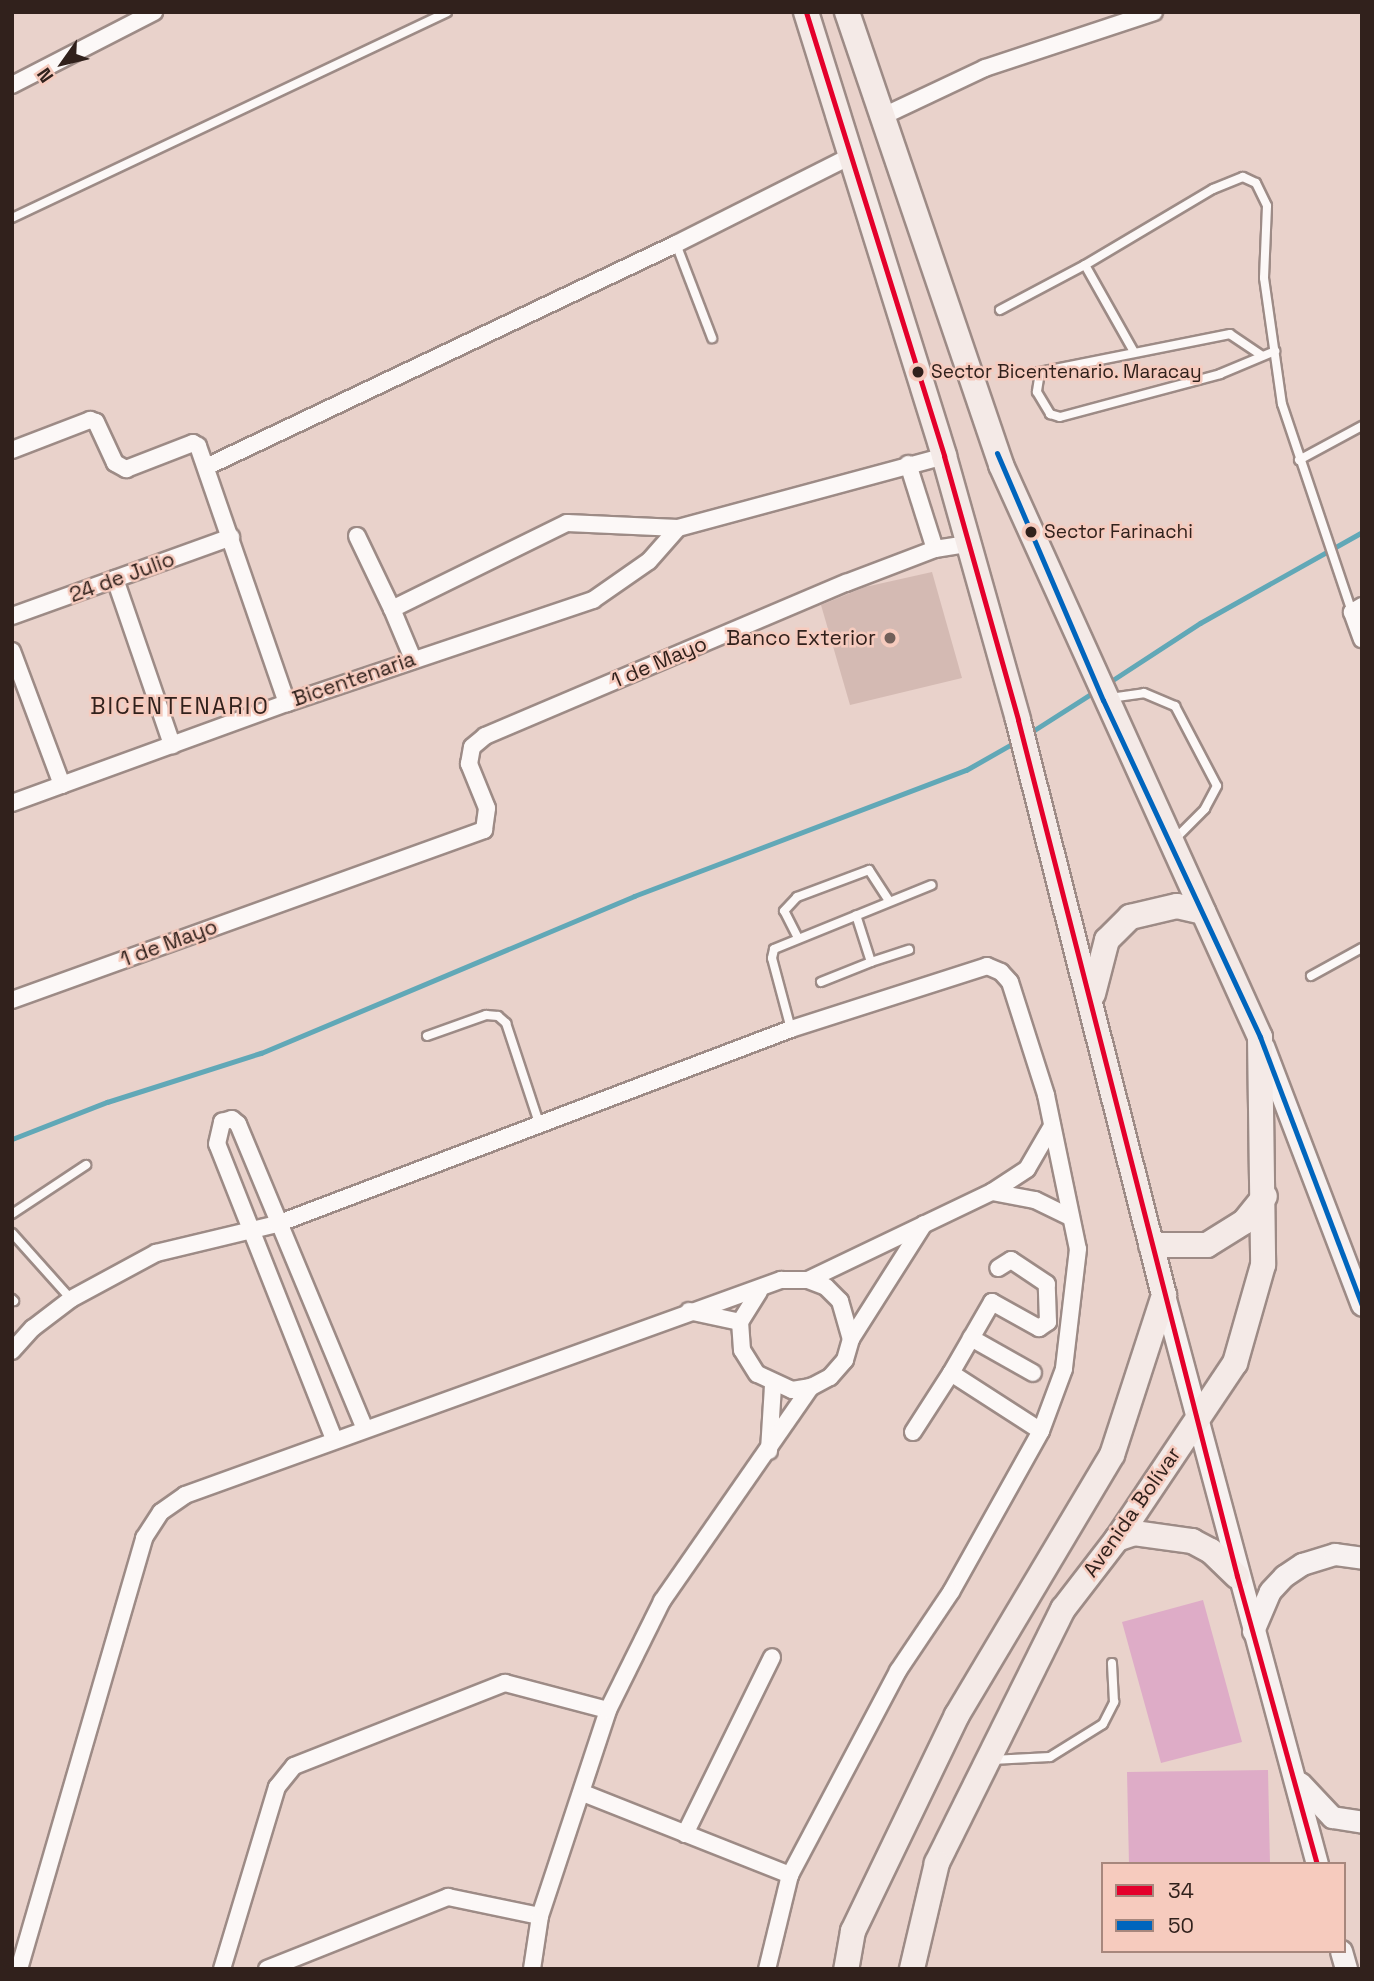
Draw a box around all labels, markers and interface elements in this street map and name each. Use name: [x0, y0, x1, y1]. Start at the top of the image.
north arrow: [28, 28, 98, 98]
text: N: [31, 63, 59, 87]
place label: Sector Bicentenario. Maracay: [931, 361, 1202, 383]
marker: Sector Bicentenario. Maracay: [911, 365, 925, 379]
place label: Sector Farinachi: [1044, 521, 1193, 543]
marker: Sector Farinachi: [1024, 525, 1038, 539]
street label: 24 de Julio: [66, 546, 178, 608]
place label: Banco Exterior: [726, 625, 876, 651]
marker: Banco Exterior: [882, 630, 898, 646]
street label: 1 de Mayo: [607, 631, 711, 693]
street label: Bicentenaria: [289, 646, 419, 712]
district label: BICENTENARIO: [92, 692, 268, 720]
street label: 1 de Mayo: [117, 914, 221, 972]
street label: Avenida Bolívar: [1078, 1442, 1186, 1582]
legend: [1101, 1862, 1346, 1953]
text: 34: [1168, 1877, 1194, 1904]
text: 50: [1168, 1912, 1194, 1939]

